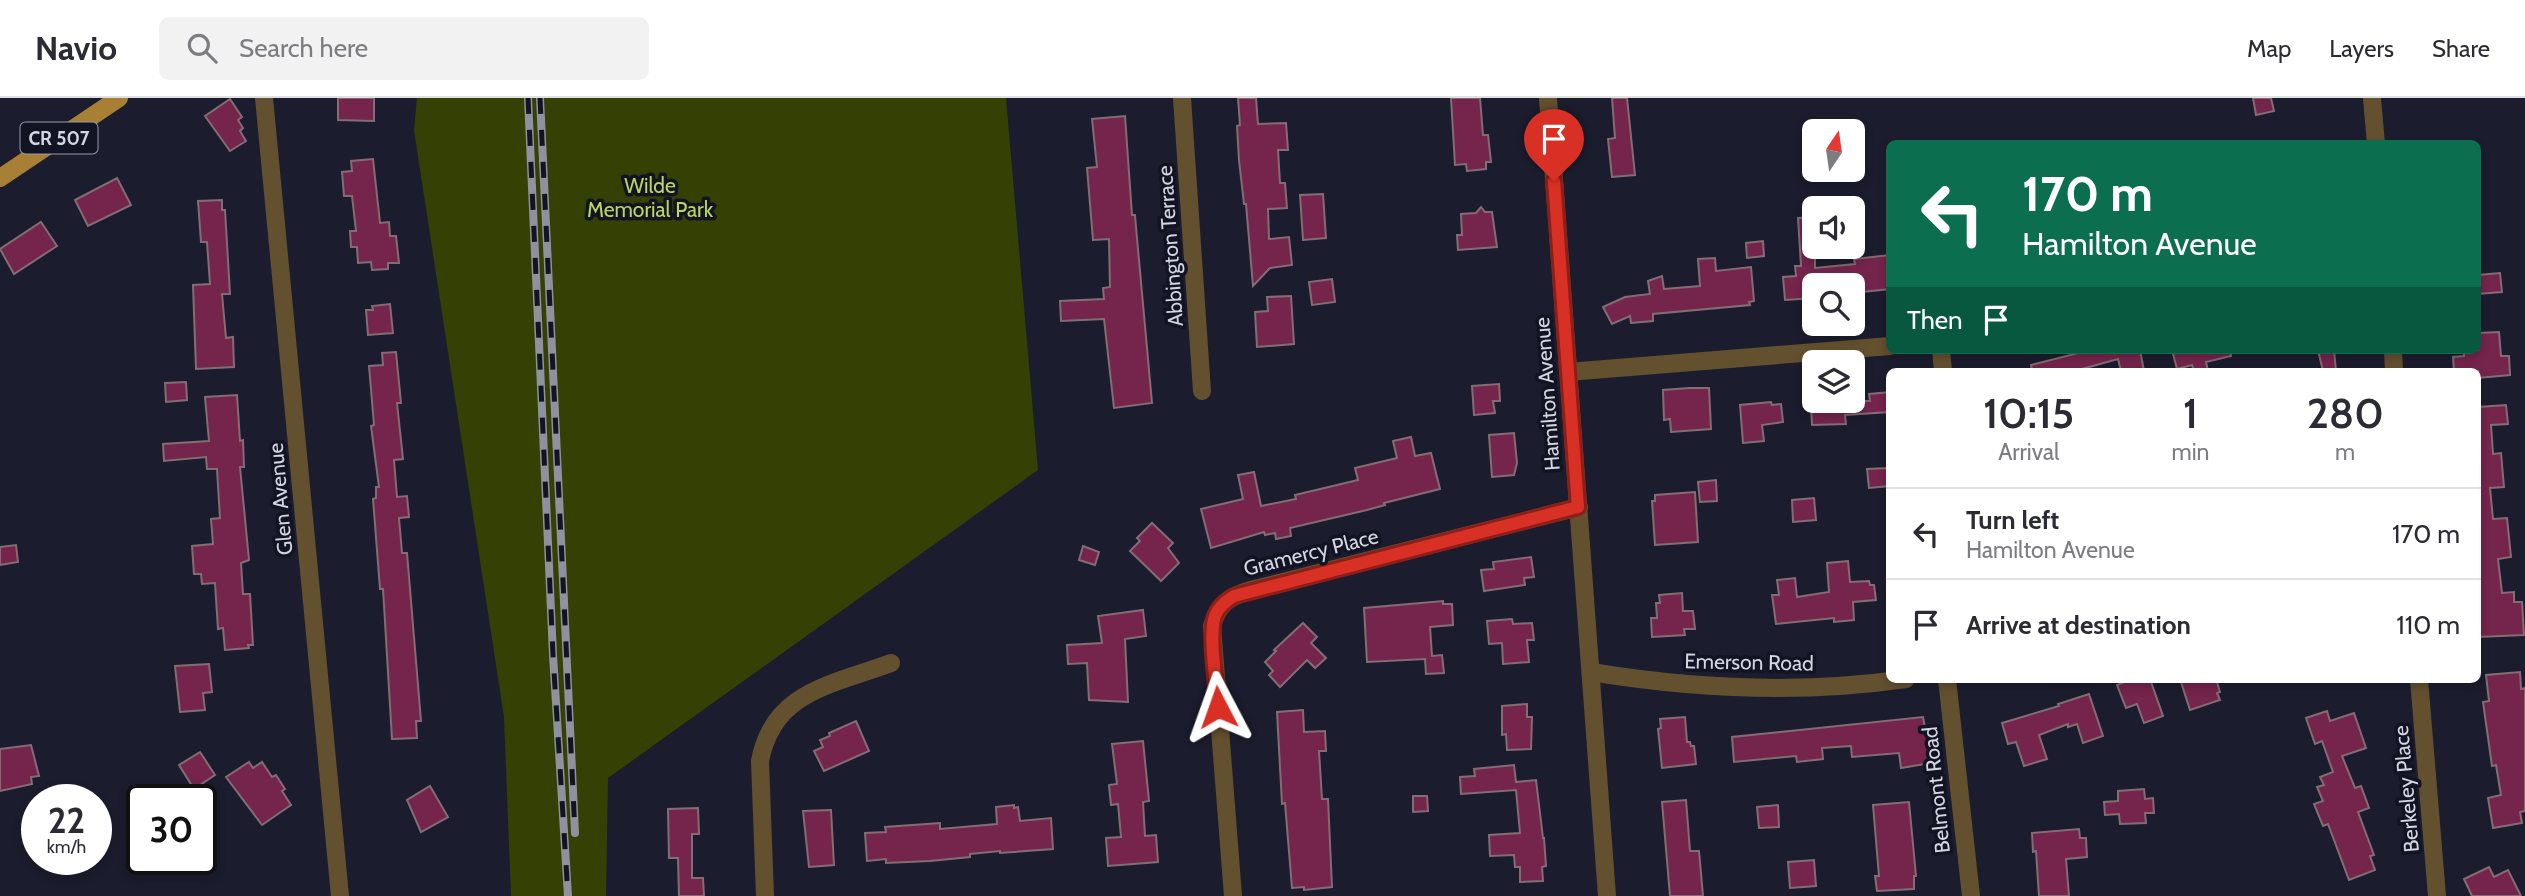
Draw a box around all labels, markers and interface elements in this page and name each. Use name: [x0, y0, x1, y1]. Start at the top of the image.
search box: [159, 17, 649, 80]
text: Navio: [35, 28, 117, 68]
icon: search: [183, 29, 221, 67]
text: Search here: [239, 32, 368, 64]
text: Map: [2247, 34, 2291, 63]
text: Layers: [2329, 34, 2394, 63]
text: Share: [2432, 34, 2490, 63]
pin: [1524, 109, 1584, 181]
north arrow: [1802, 119, 1866, 182]
map controls: [1802, 119, 1865, 413]
icon: arrive: [1535, 120, 1573, 158]
road number: CR 507: [20, 122, 98, 154]
street label: Abbington Terrace: [1152, 164, 1188, 327]
text: 170 m: [2022, 164, 2153, 223]
icon: left: [1907, 168, 1998, 259]
park label: Wilde Memorial Park: [587, 173, 714, 222]
button: sound: [1802, 196, 1865, 259]
text: Hamilton Avenue: [2022, 224, 2257, 263]
button: search: [1802, 273, 1865, 336]
icon: arrive: [1977, 301, 2015, 339]
text: Then: [1907, 304, 1963, 336]
street label: Hamilton Avenue: [1529, 316, 1565, 472]
button: layers: [1802, 350, 1865, 413]
text: 10:15: [1983, 387, 2074, 439]
text: 1: [2183, 387, 2198, 439]
text: 280: [2307, 387, 2384, 439]
text: Arrival: [1998, 438, 2059, 466]
text: min: [2171, 438, 2209, 466]
text: m: [2335, 438, 2355, 466]
street label: Glen Avenue: [263, 442, 297, 556]
text: Turn left: [1966, 504, 2059, 536]
icon: left: [1907, 515, 1945, 553]
text: 170 m: [2392, 518, 2460, 550]
street label: Gramercy Place: [1241, 523, 1381, 581]
text: Hamilton Avenue: [1966, 536, 2135, 564]
icon: arrive: [1907, 606, 1945, 644]
text: Arrive at destination: [1966, 609, 2191, 641]
text: 110 m: [2396, 609, 2460, 641]
street label: Emerson Road: [1684, 648, 1814, 676]
position arrow: [1181, 670, 1255, 744]
street label: Berkeley Place: [2388, 724, 2424, 854]
street label: Belmont Road: [1917, 725, 1955, 855]
speed limit sign: 30: [126, 784, 217, 875]
text: 22: [48, 799, 85, 842]
text: km/h: [47, 836, 86, 858]

